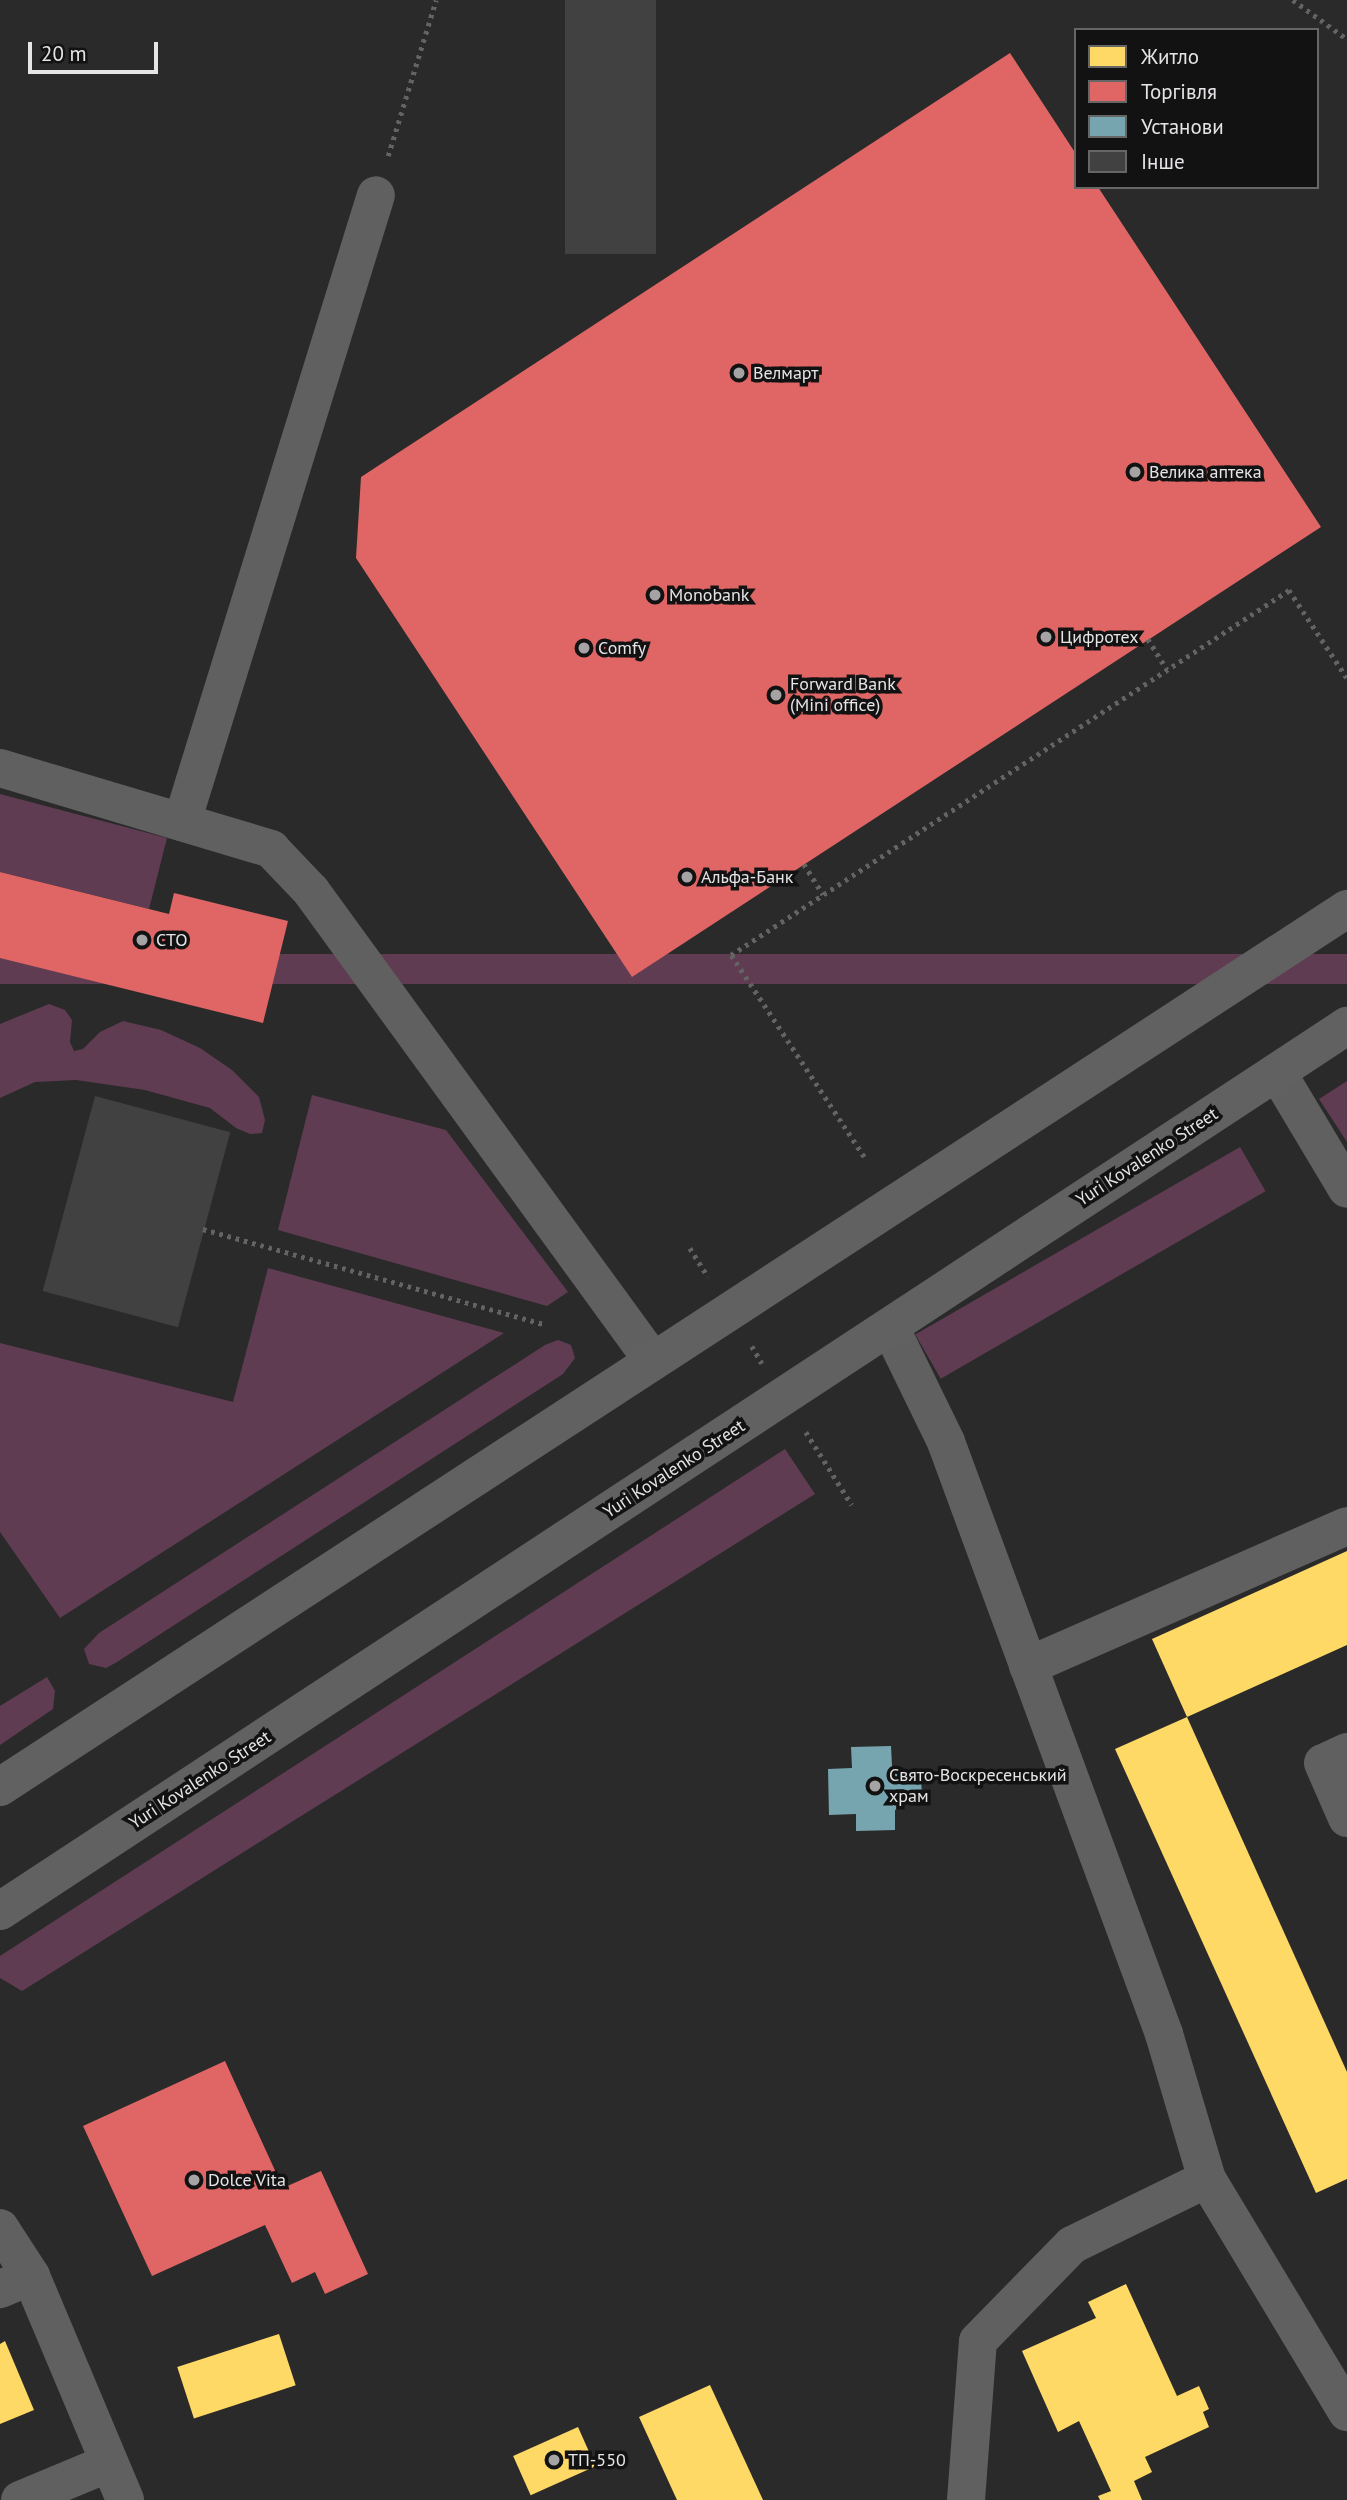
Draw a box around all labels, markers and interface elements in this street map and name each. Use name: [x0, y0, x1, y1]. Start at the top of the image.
scale bar: [32, 28, 161, 72]
legend: [1074, 28, 1319, 189]
text: 20 m: [41, 40, 87, 67]
text: Житло: [1141, 43, 1199, 70]
text: Торгівля: [1141, 78, 1217, 105]
text: Установи: [1141, 113, 1224, 140]
text: Інше: [1141, 148, 1185, 175]
place label: Велмарт: [753, 362, 818, 384]
marker: Велмарт: [731, 365, 747, 381]
place label: Велика аптека: [1149, 461, 1262, 483]
marker: Велика аптека: [1127, 464, 1143, 480]
place label: Monobank: [669, 584, 749, 606]
marker: Monobank: [647, 587, 663, 603]
place label: Цифротех: [1060, 626, 1138, 648]
marker: Цифротех: [1038, 629, 1054, 645]
place label: Comfy: [598, 637, 646, 659]
marker: Comfy: [576, 640, 592, 656]
place label: Forward Bank (Mini office): [790, 674, 896, 716]
marker: Forward Bank (Mini office): [768, 687, 784, 703]
place label: Альфа-Банк: [701, 866, 793, 888]
marker: Альфа-Банк: [679, 869, 695, 885]
place label: СТО: [156, 929, 187, 951]
marker: СТО: [134, 932, 150, 948]
street label: Yuri Kovalenko Street: [1072, 1103, 1222, 1211]
street label: Yuri Kovalenko Street: [599, 1415, 749, 1523]
street label: Yuri Kovalenko Street: [125, 1726, 275, 1834]
place label: Свято-Воскресенський храм: [889, 1765, 1067, 1808]
marker: Свято-Воскресенський храм: [867, 1778, 883, 1794]
place label: Dolce Vita: [208, 2169, 286, 2191]
marker: Dolce Vita: [186, 2172, 202, 2188]
place label: ТП-550: [568, 2449, 626, 2471]
marker: ТП-550: [546, 2452, 562, 2468]

